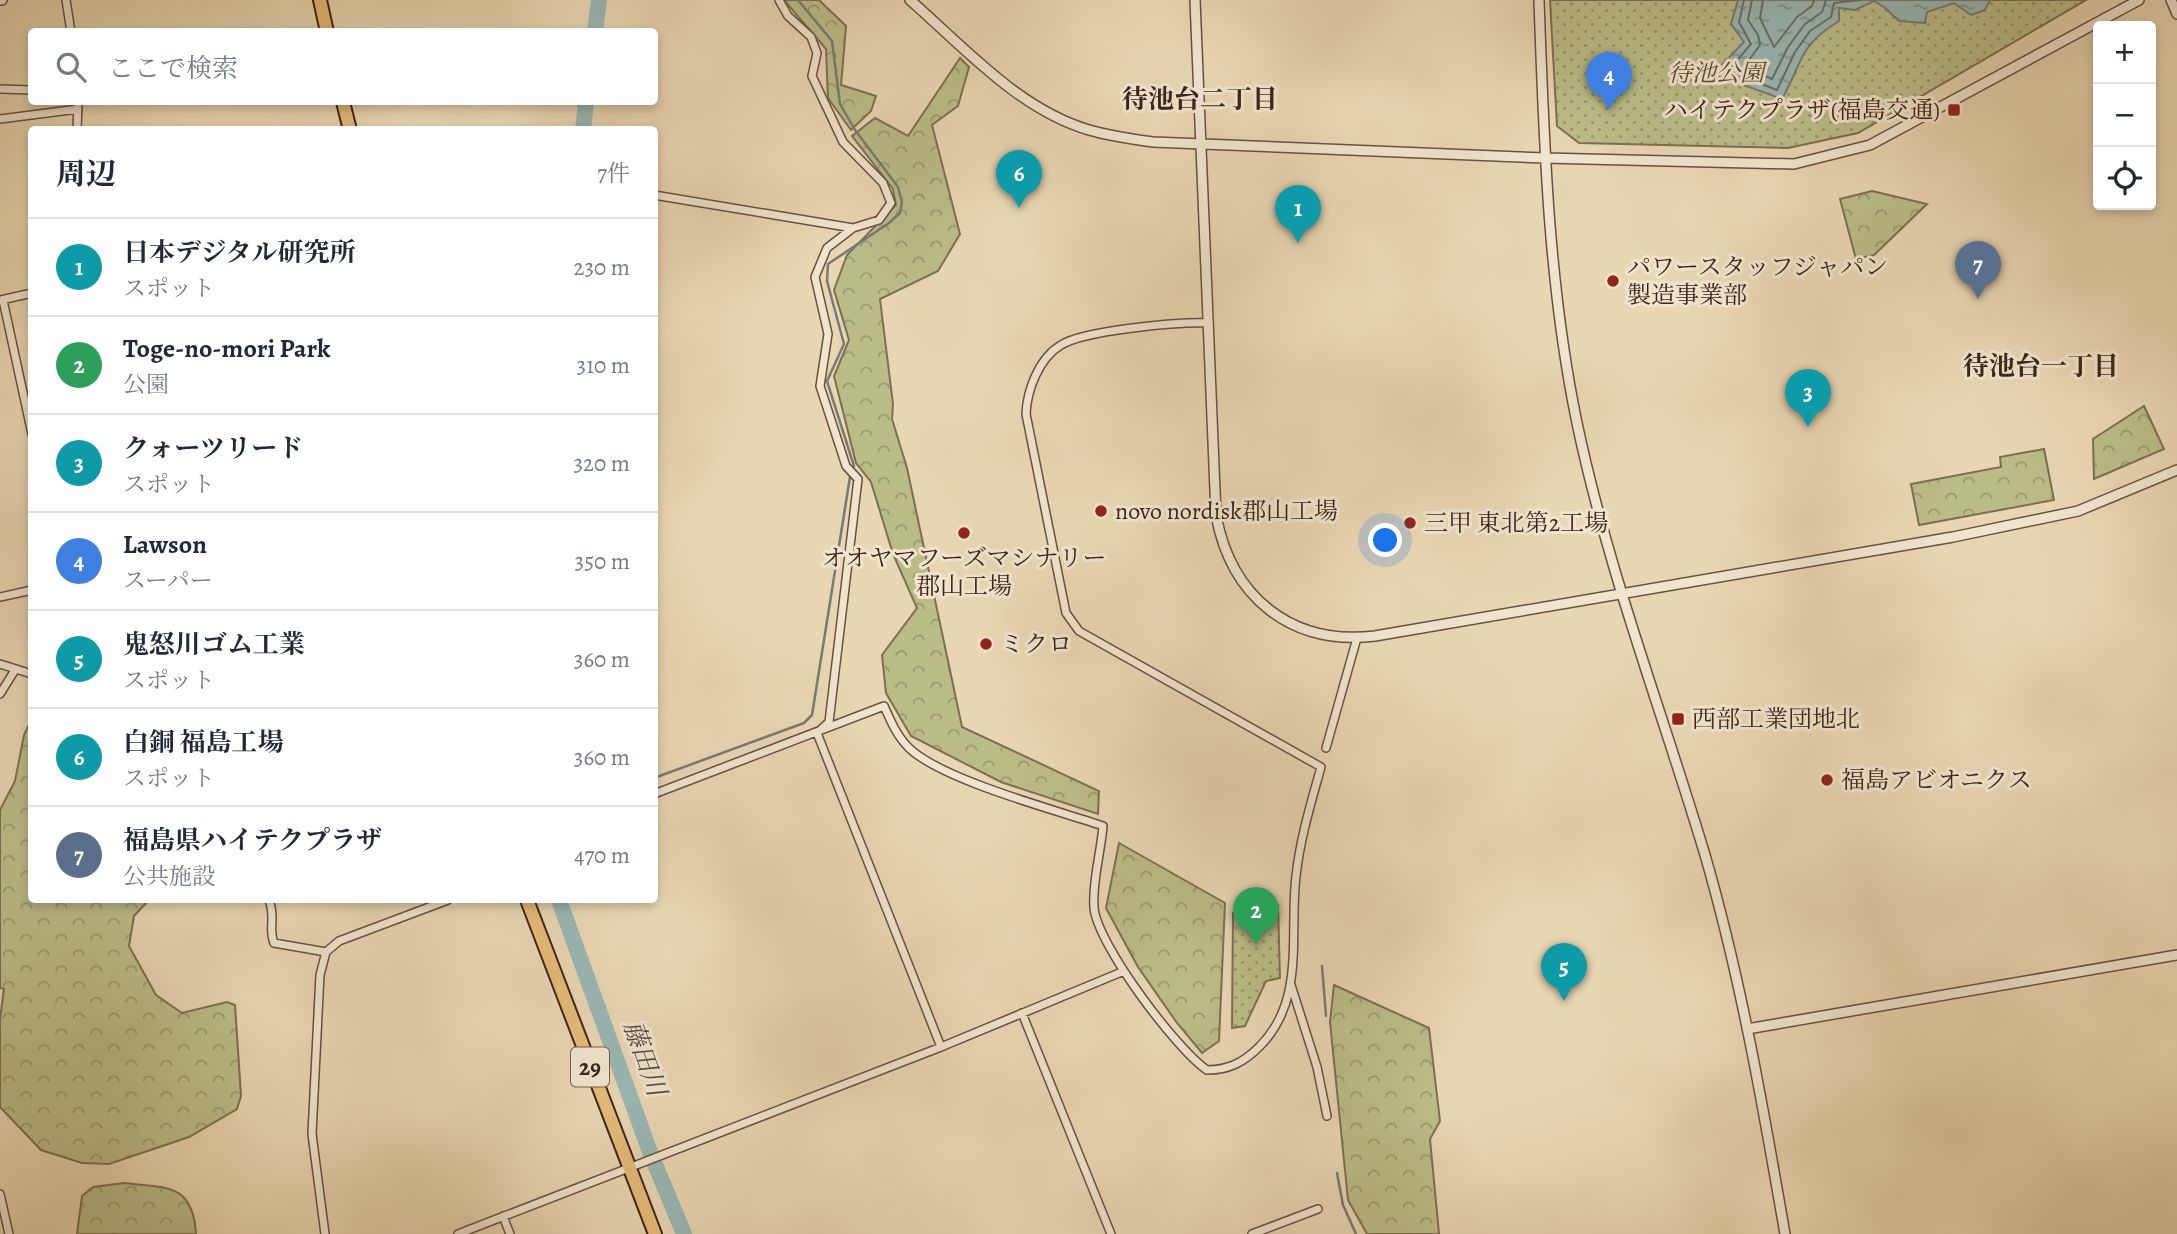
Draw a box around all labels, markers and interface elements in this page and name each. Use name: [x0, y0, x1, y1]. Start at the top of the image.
map controls: [2093, 21, 2156, 210]
button: +: [2093, 21, 2156, 84]
search box: [28, 28, 658, 105]
icon: search: [52, 48, 90, 86]
text: ここで検索: [108, 51, 238, 86]
pin: 4: [1586, 52, 1632, 110]
park label: 待池公園: [1668, 57, 1768, 89]
district label: 待池台二丁目: [1122, 82, 1278, 117]
button: −: [2093, 84, 2156, 147]
place label: ハイテクプラザ(福島交通): [1664, 94, 1940, 126]
marker: ハイテクプラザ(福島交通): [1946, 102, 1962, 118]
button: locate: [2093, 147, 2156, 210]
pin: 6: [996, 150, 1042, 208]
text: 周辺: [56, 154, 116, 194]
text: 7件: [597, 158, 630, 189]
pin: 1: [1275, 185, 1321, 243]
text: 日本デジタル研究所: [123, 235, 355, 270]
pin: 7: [1955, 241, 2001, 299]
place label: パワースタッフジャパン 製造事業部: [1627, 251, 1888, 311]
text: 1: [75, 252, 83, 283]
text: 230 m: [574, 252, 630, 283]
text: スポット: [123, 273, 215, 304]
marker: パワースタッフジャパン 製造事業部: [1605, 273, 1621, 289]
text: Toge-no-mori Park: [123, 331, 331, 366]
district label: 待池台一丁目: [1963, 349, 2119, 384]
text: 2: [73, 350, 85, 381]
text: 310 m: [577, 350, 630, 381]
text: 公園: [123, 369, 169, 400]
pin: 3: [1785, 369, 1831, 427]
text: クォーツリード: [123, 431, 303, 466]
text: 3: [74, 448, 84, 479]
text: 320 m: [574, 448, 630, 479]
text: スポット: [123, 469, 215, 500]
place label: novo nordisk郡山工場: [1115, 495, 1338, 527]
marker: novo nordisk郡山工場: [1093, 503, 1109, 519]
place label: 三甲 東北第2工場: [1424, 507, 1608, 539]
marker: 三甲 東北第2工場: [1402, 515, 1418, 531]
your location: [1368, 523, 1402, 557]
marker: オオヤマフーズマシナリー 郡山工場: [956, 525, 972, 541]
text: Lawson: [123, 527, 207, 562]
place label: オオヤマフーズマシナリー 郡山工場: [822, 542, 1106, 602]
text: 4: [74, 546, 84, 577]
text: 350 m: [575, 546, 630, 577]
text: スーパー: [123, 565, 213, 596]
text: 鬼怒川ゴム工業: [123, 627, 305, 662]
place label: ミクロ: [1000, 628, 1072, 660]
marker: ミクロ: [978, 636, 994, 652]
text: 5: [74, 644, 84, 675]
text: 360 m: [574, 644, 630, 675]
text: スポット: [123, 665, 215, 696]
place label: 西部工業団地北: [1692, 703, 1860, 735]
marker: 西部工業団地北: [1670, 711, 1686, 727]
text: 白銅 福島工場: [123, 725, 284, 760]
text: 6: [74, 742, 84, 773]
text: 360 m: [574, 742, 630, 773]
text: スポット: [123, 763, 215, 794]
place label: 福島アビオニクス: [1841, 764, 2032, 796]
marker: 福島アビオニクス: [1819, 772, 1835, 788]
text: 福島県ハイテクプラザ: [123, 823, 382, 858]
text: 7: [74, 840, 84, 871]
text: 470 m: [574, 840, 630, 871]
text: 公共施設: [123, 861, 215, 892]
pin: 2: [1233, 887, 1279, 945]
pin: 5: [1541, 943, 1587, 1001]
water label: 藤田川: [615, 1016, 675, 1104]
road number: 29: [571, 1048, 609, 1086]

